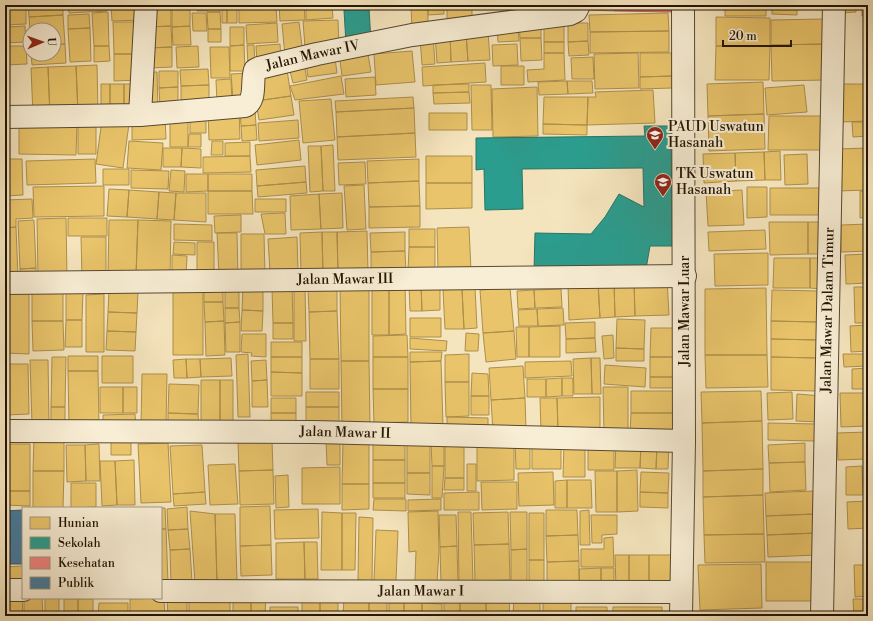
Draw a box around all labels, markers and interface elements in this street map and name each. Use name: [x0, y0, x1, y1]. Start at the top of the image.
north arrow: [22, 22, 62, 62]
scale bar: [723, 22, 791, 48]
text: 20 m: [729, 29, 757, 44]
street label: Jalan Mawar IV: [263, 36, 363, 75]
text: U: [44, 37, 58, 47]
place label: PAUD Uswatun Hasanah: [668, 118, 765, 152]
school or university icon: PAUD Uswatun Hasanah: [645, 125, 665, 150]
place label: TK Uswatun Hasanah: [676, 165, 754, 199]
school or university icon: TK Uswatun Hasanah: [653, 172, 673, 197]
street label: Jalan Mawar Dalam Timur: [817, 227, 839, 394]
street label: Jalan Mawar Luar: [676, 256, 694, 368]
street label: Jalan Mawar III: [296, 270, 394, 289]
street label: Jalan Mawar II: [298, 423, 392, 443]
legend: [22, 507, 162, 599]
text: Hunian: [58, 516, 99, 531]
text: Sekolah: [58, 536, 101, 551]
text: Kesehatan: [58, 556, 115, 571]
text: Publik: [58, 576, 94, 591]
street label: Jalan Mawar I: [377, 582, 465, 601]

